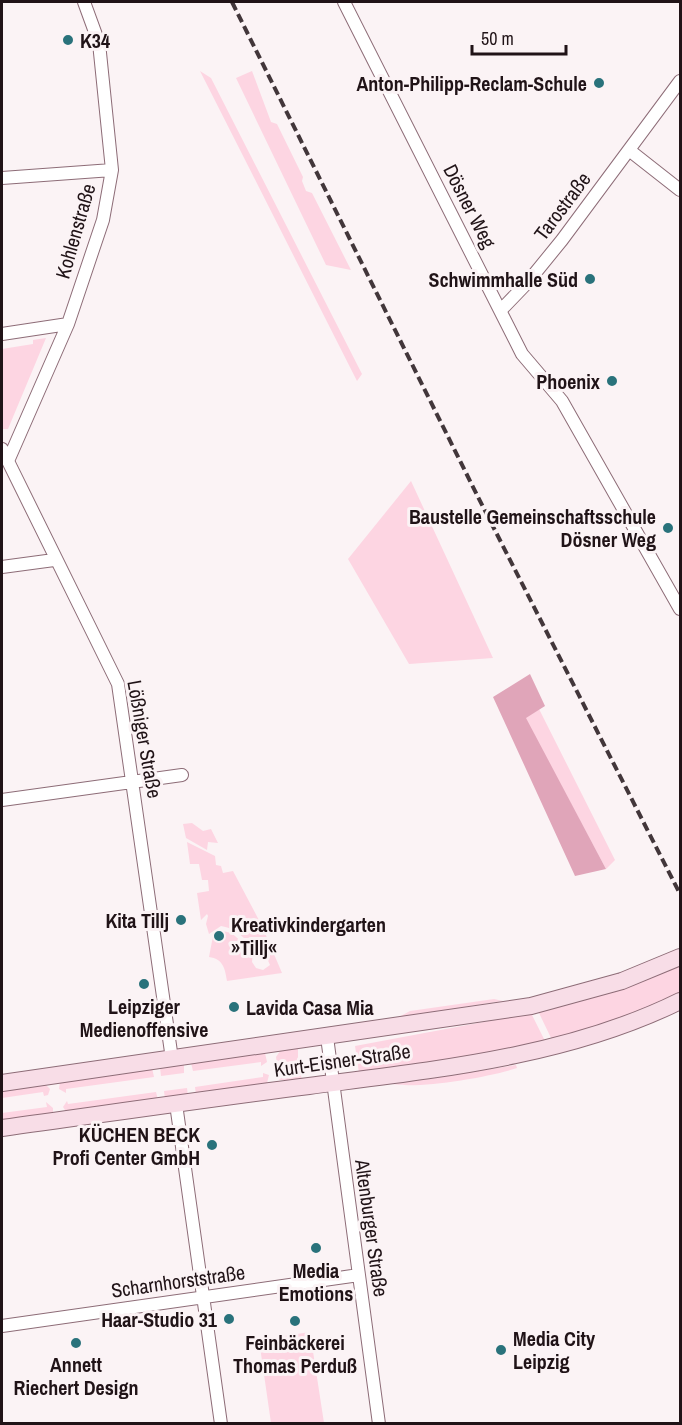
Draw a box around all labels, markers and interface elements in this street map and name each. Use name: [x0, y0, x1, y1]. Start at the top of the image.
scale bar: [472, 18, 566, 56]
text: 50 m: [481, 26, 514, 51]
place label: K34: [80, 27, 110, 54]
marker: K34: [61, 33, 75, 47]
place label: Anton-Philipp-Reclam-Schule: [356, 70, 587, 97]
marker: Anton-Philipp-Reclam-Schule: [592, 76, 606, 90]
street label: Dösner Weg: [437, 159, 503, 253]
street label: Tarostraße: [528, 166, 596, 246]
street label: Kohlenstraße: [49, 180, 101, 282]
place label: Schwimmhalle Süd: [429, 266, 578, 293]
marker: Schwimmhalle Süd: [583, 272, 597, 286]
place label: Phoenix: [536, 368, 601, 395]
marker: Phoenix: [605, 374, 619, 388]
place label: Baustelle Gemeinschaftsschule Dösner Weg: [409, 503, 656, 553]
marker: Baustelle Gemeinschaftsschule Dösner Weg: [661, 521, 675, 535]
street label: Lößniger Straße: [121, 678, 169, 800]
place label: Kita Tillj: [105, 907, 169, 934]
place label: Kreativkindergarten »Tillj«: [231, 911, 386, 961]
marker: Kita Tillj: [174, 913, 188, 927]
marker: Kreativkindergarten »Tillj«: [212, 929, 226, 943]
marker: Leipziger Medienoffensive: [137, 977, 151, 991]
place label: Leipziger Medienoffensive: [80, 993, 208, 1043]
place label: Lavida Casa Mia: [246, 994, 374, 1021]
marker: Lavida Casa Mia: [227, 1000, 241, 1014]
street label: Kurt-Eisner-Straße: [272, 1037, 412, 1083]
place label: KÜCHEN BECK Profi Center GmbH: [52, 1121, 200, 1171]
marker: KÜCHEN BECK Profi Center GmbH: [205, 1138, 219, 1152]
street label: Altenburger Straße: [349, 1157, 395, 1298]
marker: Media Emotions: [309, 1241, 323, 1255]
place label: Media Emotions: [279, 1257, 353, 1307]
street label: Scharnhorststraße: [109, 1258, 247, 1304]
place label: Haar-Studio 31: [101, 1306, 218, 1333]
marker: Haar-Studio 31: [222, 1312, 236, 1326]
marker: Feinbäckerei Thomas Perduß: [288, 1314, 302, 1328]
place label: Media City Leipzig: [513, 1325, 596, 1375]
place label: Feinbäckerei Thomas Perduß: [233, 1329, 357, 1379]
marker: Annett Riechert Design: [69, 1336, 83, 1350]
marker: Media City Leipzig: [494, 1343, 508, 1357]
place label: Annett Riechert Design: [14, 1351, 138, 1401]

